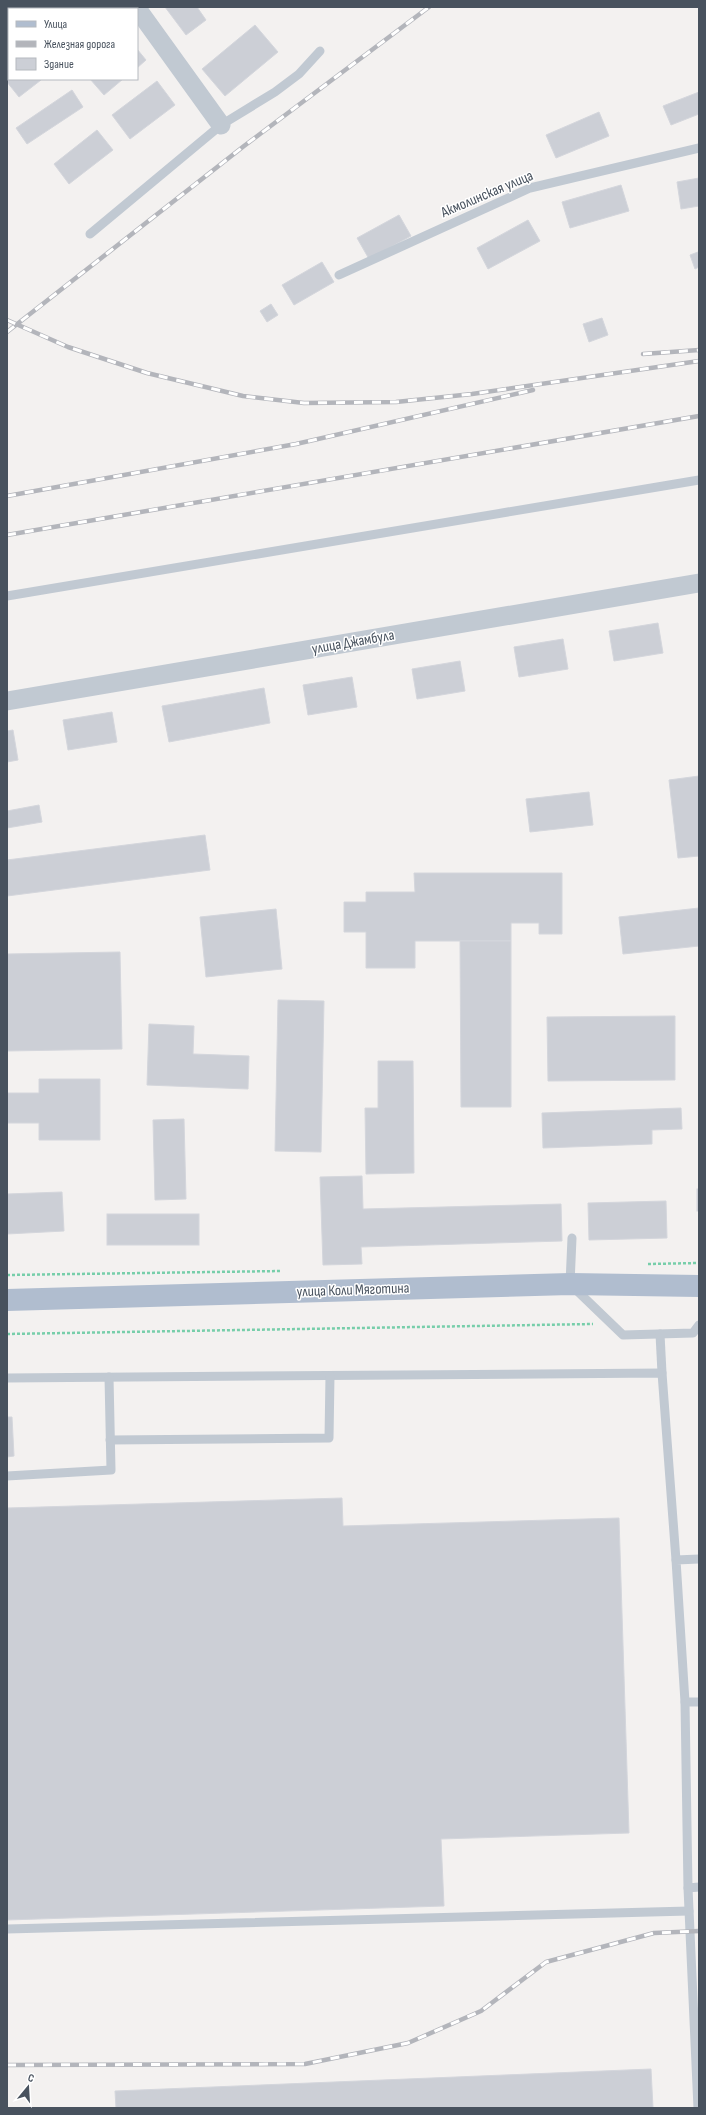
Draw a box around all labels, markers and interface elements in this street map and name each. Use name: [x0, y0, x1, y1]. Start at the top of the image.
legend: [8, 8, 138, 80]
text: Улица: [44, 17, 68, 32]
text: Железная дорога: [44, 37, 116, 52]
text: Здание: [44, 57, 74, 72]
street label: Акмолинская улица: [437, 166, 536, 222]
street label: улица Джамбула: [310, 625, 396, 659]
street label: улица Коли Мяготина: [296, 1279, 410, 1301]
north arrow: [8, 2067, 48, 2107]
text: С: [26, 2071, 36, 2085]

